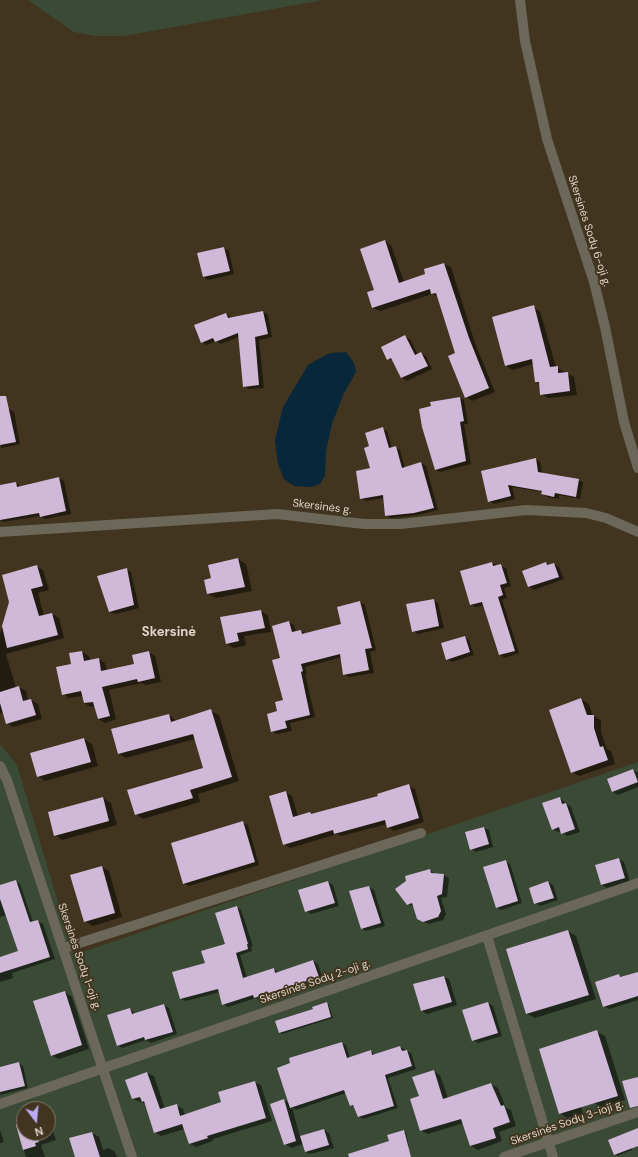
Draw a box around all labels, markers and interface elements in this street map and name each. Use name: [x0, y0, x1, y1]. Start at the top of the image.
street label: Skersinės Sodų 6-oji g.: [565, 174, 613, 288]
street label: Skersinės g.: [292, 497, 352, 517]
district label: Skersinė: [142, 625, 196, 641]
street label: Skersinės Sodų 1-oji g.: [54, 902, 104, 1012]
street label: Skersinės Sodų 2-oji g.: [258, 957, 372, 1007]
street label: Skersinės Sodų 3-ioji g.: [509, 1098, 625, 1148]
north arrow: [16, 1101, 56, 1141]
text: N: [33, 1124, 45, 1139]

